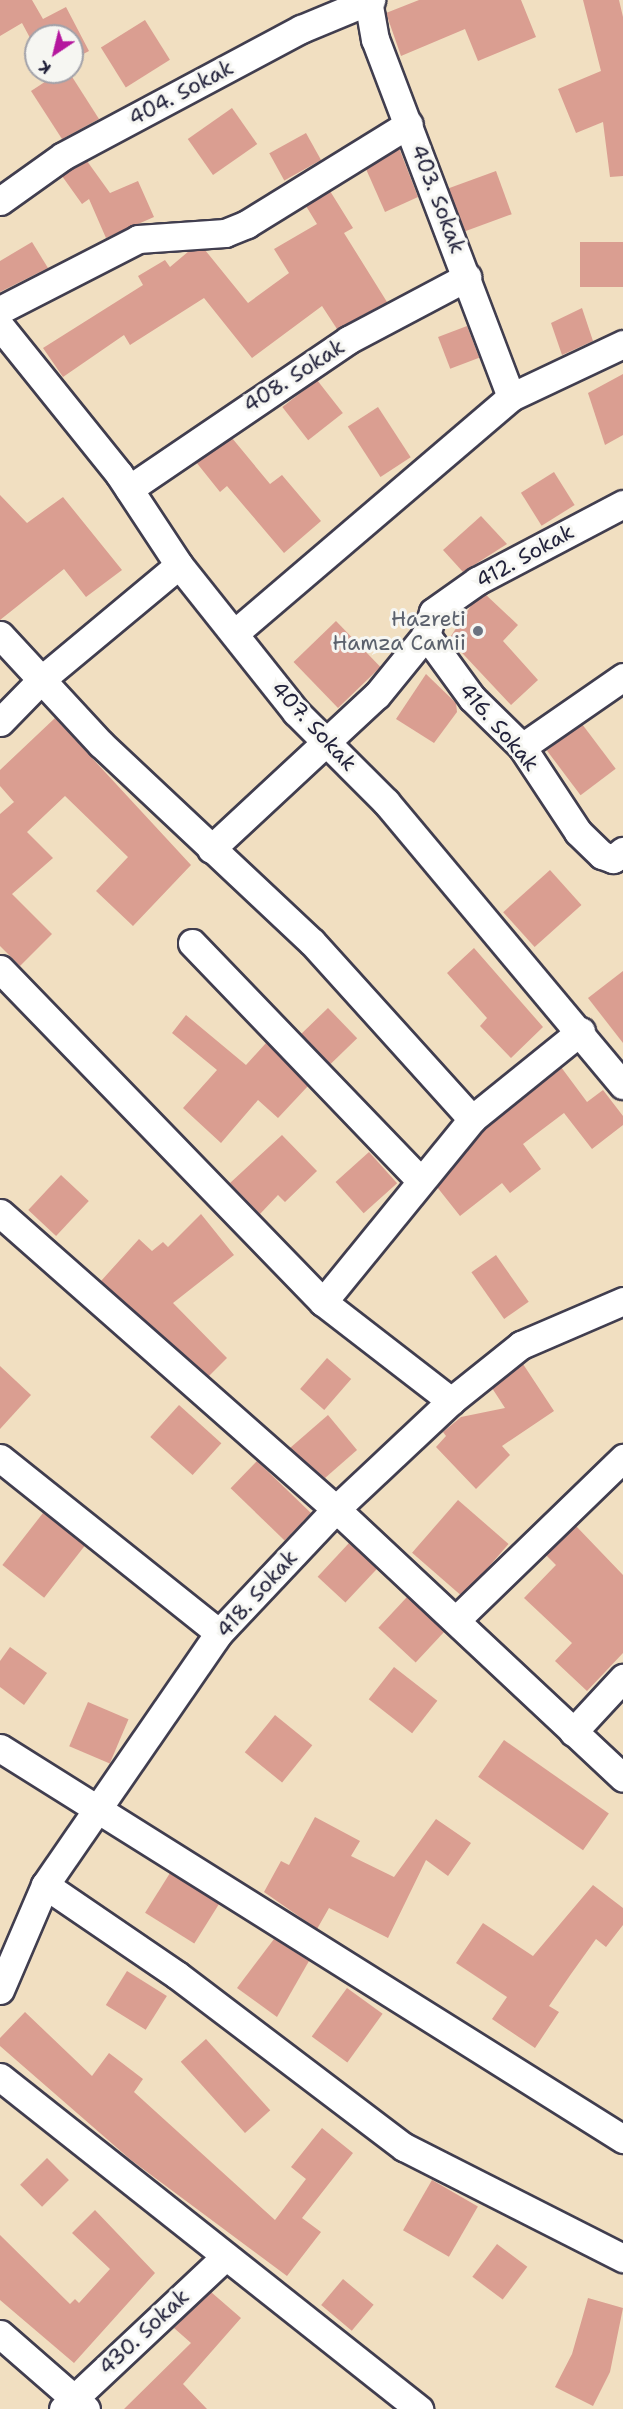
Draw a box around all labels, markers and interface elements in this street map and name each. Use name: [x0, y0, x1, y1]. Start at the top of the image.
north arrow: [24, 24, 84, 84]
street label: 404. Sokak: [124, 55, 238, 131]
text: K: [34, 56, 55, 79]
street label: 403. Sokak: [406, 141, 470, 257]
street label: 408. Sokak: [239, 334, 349, 418]
street label: 412. Sokak: [472, 519, 578, 593]
place label: Hazreti Hamza Camii: [332, 606, 466, 656]
marker: Hazreti Hamza Camii: [471, 624, 485, 638]
street label: 407. Sokak: [266, 676, 362, 776]
street label: 416. Sokak: [454, 678, 544, 776]
street label: 418. Sokak: [211, 1545, 303, 1643]
street label: 430. Sokak: [94, 2284, 194, 2380]

